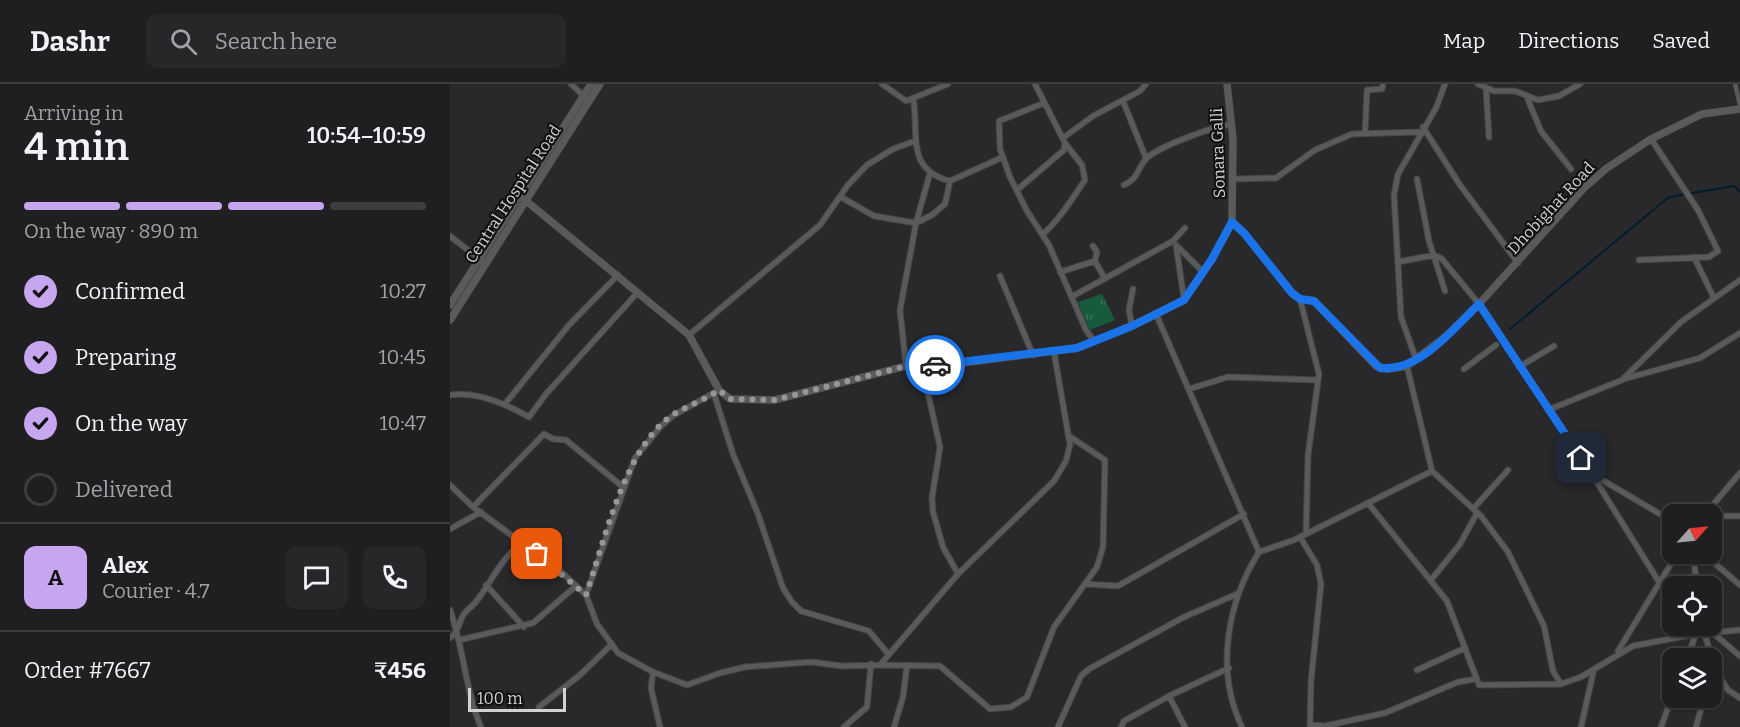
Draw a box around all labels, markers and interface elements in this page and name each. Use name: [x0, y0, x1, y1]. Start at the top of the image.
search box: [146, 14, 566, 68]
text: Dashr: [30, 25, 110, 58]
icon: search: [167, 25, 200, 58]
text: Search here: [215, 28, 337, 55]
text: Map: [1443, 28, 1485, 54]
text: Directions: [1518, 28, 1619, 54]
text: Saved: [1652, 28, 1710, 54]
text: Arriving in: [24, 101, 123, 125]
street label: Sonara Galli: [1207, 107, 1229, 198]
street label: Central Hospital Road: [461, 121, 565, 267]
text: 10:54–10:59: [307, 122, 426, 149]
text: 4 min: [24, 124, 129, 170]
street label: Dhobighat Road: [1504, 158, 1599, 258]
text: On the way · 890 m: [24, 219, 198, 243]
icon: check: [24, 275, 57, 308]
text: Confirmed: [75, 278, 185, 305]
text: 10:27: [380, 279, 426, 303]
courier: [905, 335, 965, 395]
icon: check: [24, 341, 57, 374]
text: Preparing: [75, 344, 177, 371]
text: 10:45: [378, 345, 426, 369]
icon: car: [919, 349, 952, 382]
icon: check: [24, 407, 57, 440]
text: On the way: [75, 410, 187, 437]
text: 10:47: [379, 411, 426, 435]
pin: [1555, 432, 1606, 483]
icon: home: [1564, 441, 1597, 474]
text: Delivered: [75, 476, 173, 503]
north arrow: [1662, 504, 1722, 564]
map controls: [1662, 504, 1722, 708]
pin: [511, 528, 562, 579]
icon: bag: [520, 537, 553, 570]
button: chat: [285, 546, 348, 609]
button: phone: [363, 546, 426, 609]
text: Alex: [102, 552, 148, 579]
text: A: [48, 564, 63, 591]
button: locate: [1662, 576, 1722, 636]
text: Courier · 4.7: [102, 579, 210, 603]
button: layers: [1662, 648, 1722, 708]
text: Order #7667: [24, 657, 150, 684]
text: ₹456: [374, 657, 426, 684]
scale bar: [468, 685, 566, 712]
text: 100 m: [477, 689, 522, 708]

